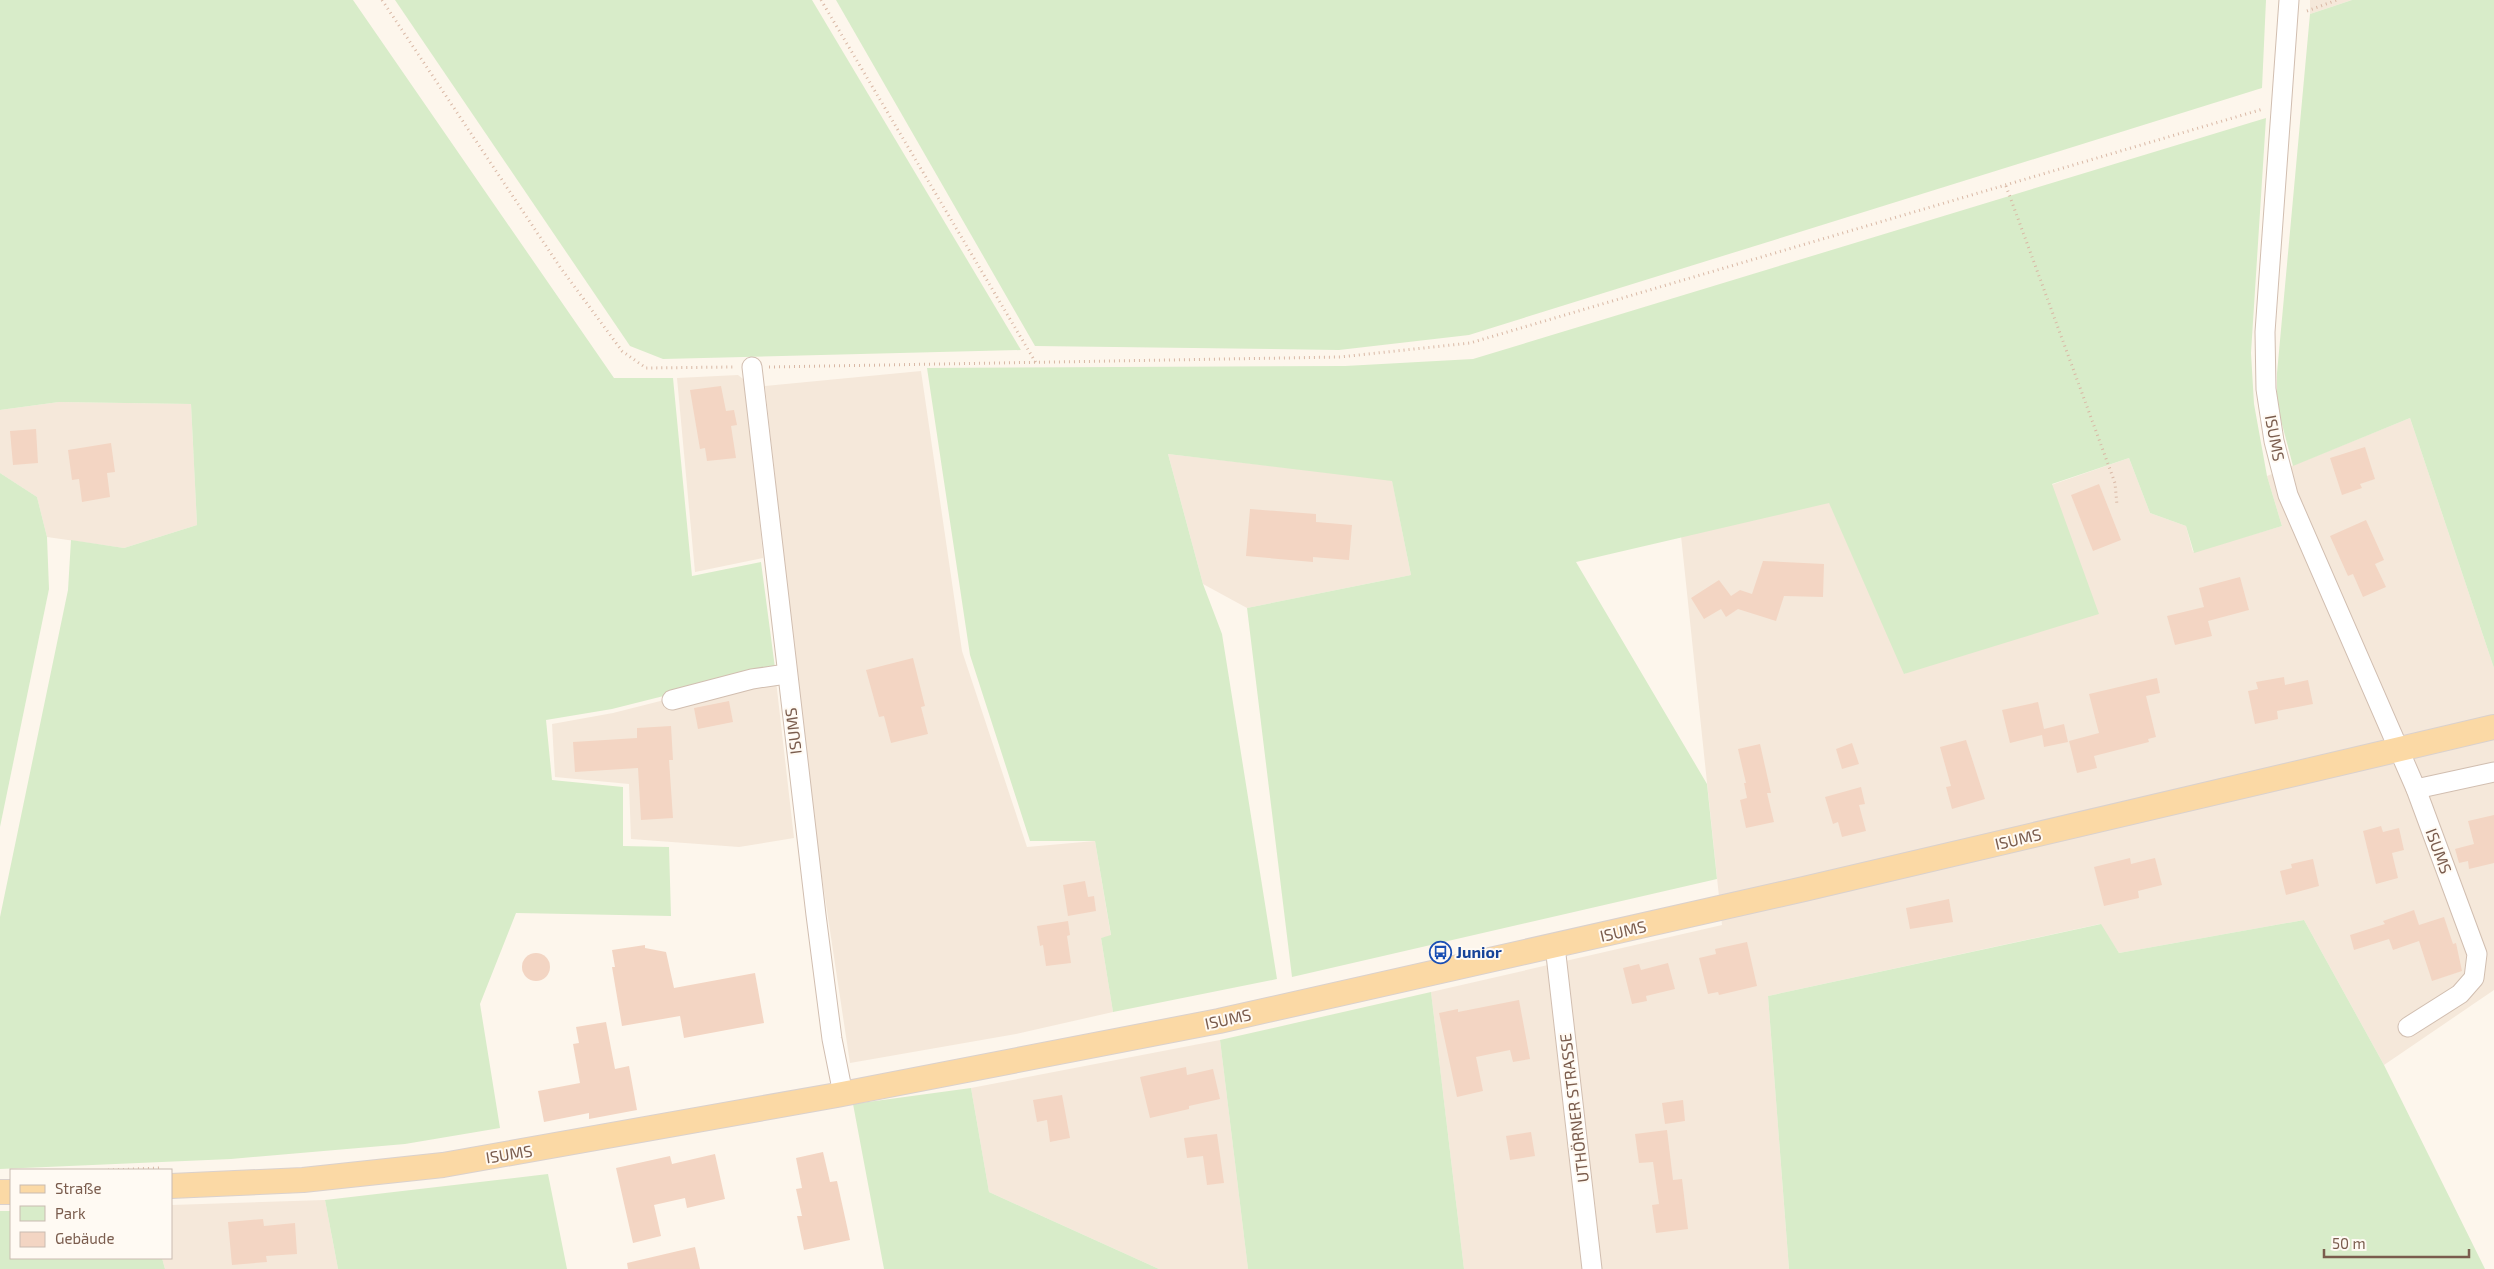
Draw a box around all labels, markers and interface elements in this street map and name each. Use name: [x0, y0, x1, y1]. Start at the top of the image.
street label: ISUMS: [2262, 413, 2289, 463]
street label: ISUMS: [780, 707, 805, 755]
street label: ISUMS: [1993, 824, 2043, 853]
street label: ISUMS: [2423, 826, 2456, 876]
street label: ISUMS: [1598, 916, 1648, 945]
bus stop icon: Junior: [1428, 940, 1452, 964]
place label: Junior: [1456, 942, 1502, 961]
street label: ISUMS: [1203, 1004, 1253, 1033]
street label: UTHÖRNER STRASSE: [1555, 1032, 1592, 1184]
street label: ISUMS: [484, 1140, 534, 1167]
legend: [10, 1169, 172, 1259]
text: Straße: [55, 1179, 101, 1197]
text: Park: [55, 1204, 86, 1222]
scale bar: [2324, 1226, 2469, 1258]
text: Gebäude: [55, 1229, 114, 1247]
text: 50 m: [2332, 1234, 2366, 1252]

